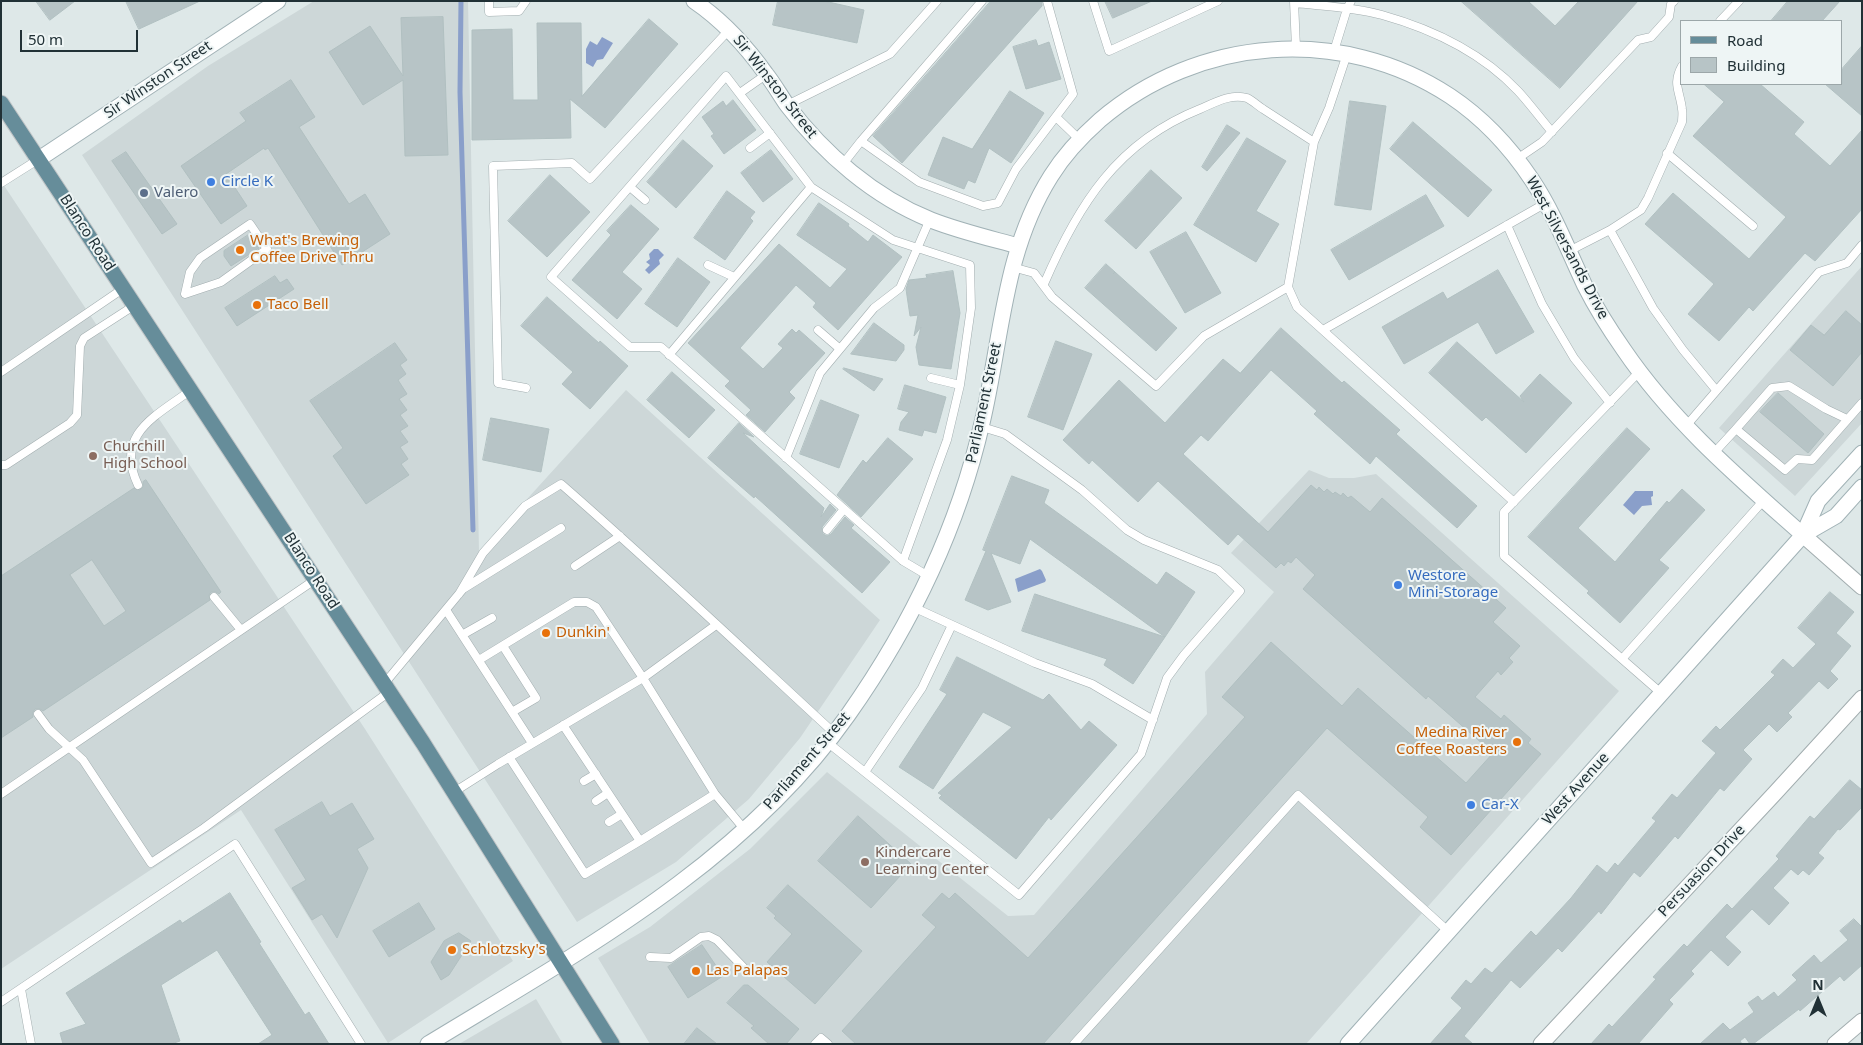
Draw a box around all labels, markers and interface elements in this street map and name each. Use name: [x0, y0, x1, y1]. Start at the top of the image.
scale bar: [22, 20, 140, 52]
legend: [1680, 20, 1843, 85]
text: 50 m: [28, 29, 63, 49]
text: Road: [1727, 30, 1763, 50]
street label: Sir Winston Street: [729, 32, 821, 142]
street label: Sir Winston Street: [101, 37, 215, 123]
text: Building: [1727, 55, 1785, 75]
place label: Circle K: [221, 173, 273, 191]
street label: West Silversands Drive: [1522, 174, 1612, 322]
marker: Circle K: [205, 176, 217, 188]
place label: Valero: [154, 184, 198, 202]
marker: Valero: [138, 187, 150, 199]
street label: Blanco Road: [56, 191, 118, 275]
place label: What's Brewing Coffee Drive Thru: [250, 232, 374, 267]
marker: What's Brewing Coffee Drive Thru: [234, 244, 246, 256]
place label: Taco Bell: [267, 296, 329, 314]
marker: Taco Bell: [251, 299, 263, 311]
street label: Parliament Street: [962, 341, 1006, 465]
place label: Churchill High School: [103, 438, 187, 473]
marker: Churchill High School: [87, 450, 99, 462]
street label: Blanco Road: [280, 529, 342, 613]
place label: Westore Mini-Storage: [1408, 567, 1498, 602]
marker: Westore Mini-Storage: [1392, 579, 1404, 591]
place label: Dunkin': [556, 624, 610, 642]
marker: Dunkin': [540, 627, 552, 639]
street label: Parliament Street: [760, 709, 854, 813]
place label: Medina River Coffee Roasters: [1396, 724, 1507, 759]
marker: Medina River Coffee Roasters: [1511, 736, 1523, 748]
street label: West Avenue: [1539, 749, 1613, 829]
place label: Car-X: [1481, 796, 1519, 814]
marker: Car-X: [1465, 799, 1477, 811]
street label: Persuasion Drive: [1655, 821, 1749, 921]
place label: Kindercare Learning Center: [875, 844, 989, 879]
marker: Kindercare Learning Center: [859, 856, 871, 868]
place label: Schlotzsky's: [462, 941, 546, 959]
marker: Schlotzsky's: [446, 944, 458, 956]
place label: Las Palapas: [706, 962, 788, 980]
marker: Las Palapas: [690, 965, 702, 977]
north arrow: [1793, 975, 1843, 1025]
text: N: [1812, 975, 1824, 994]

